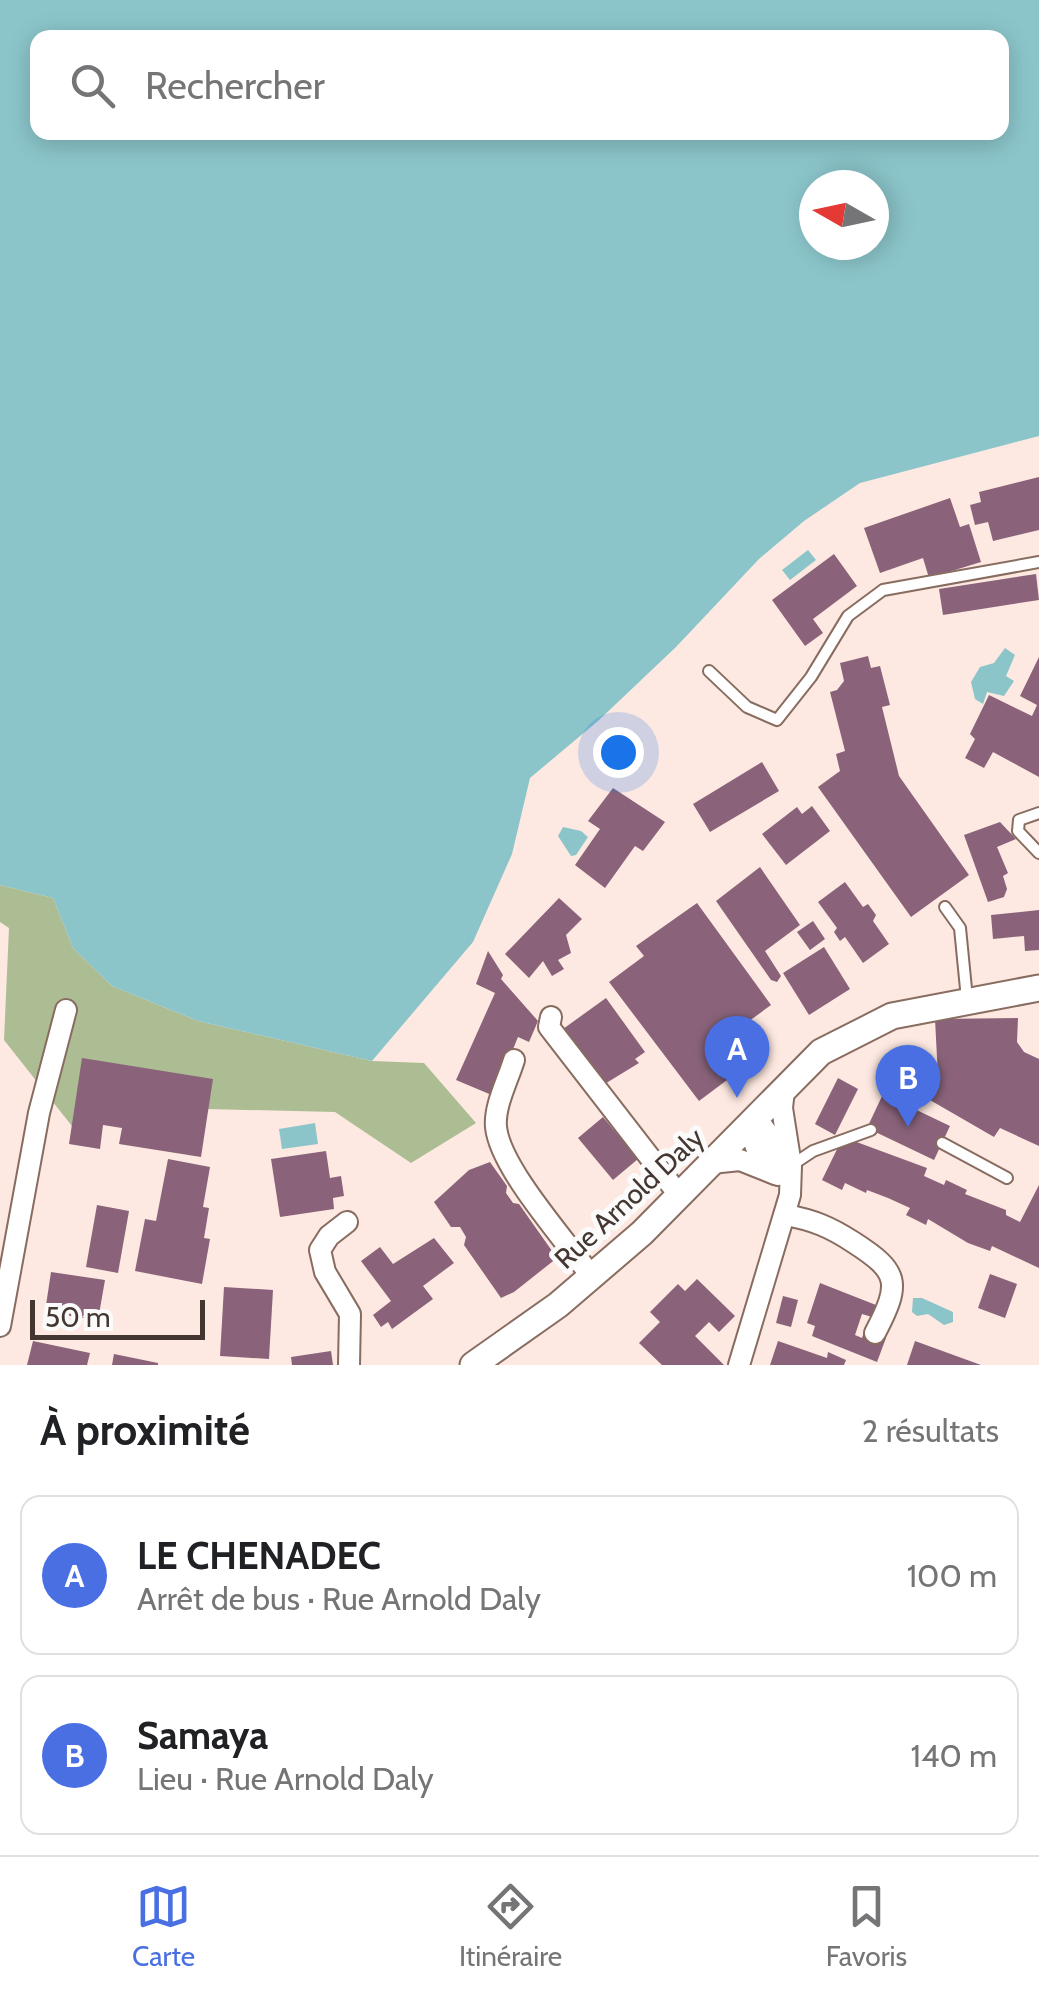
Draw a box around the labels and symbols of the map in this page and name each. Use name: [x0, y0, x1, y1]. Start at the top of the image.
north arrow: [799, 170, 889, 260]
your location: [593, 727, 644, 778]
pin: A: [704, 1016, 770, 1098]
pin: B: [876, 1044, 940, 1127]
street label: Rue Arnold Daly: [547, 1120, 711, 1276]
scale bar: [30, 1295, 205, 1340]

